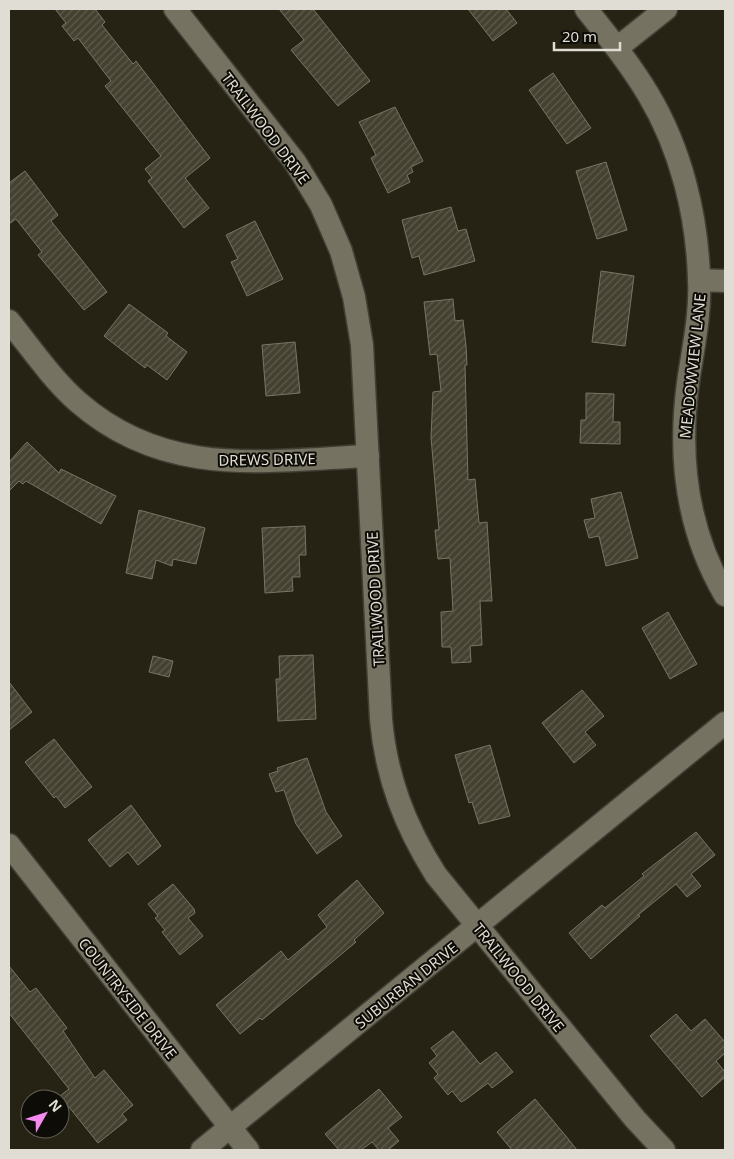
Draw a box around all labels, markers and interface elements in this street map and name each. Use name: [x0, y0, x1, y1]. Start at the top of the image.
scale bar: [554, 20, 620, 52]
text: 20 m: [562, 26, 597, 46]
street label: TRAILWOOD DRIVE: [217, 68, 315, 188]
street label: MEADOWVIEW LANE: [674, 293, 710, 439]
street label: DREWS DRIVE: [218, 448, 316, 470]
street label: TRAILWOOD DRIVE: [361, 531, 389, 667]
street label: TRAILWOOD DRIVE: [469, 918, 569, 1036]
street label: COUNTRYSIDE DRIVE: [74, 933, 182, 1063]
street label: SUBURBAN DRIVE: [351, 937, 461, 1033]
north arrow: [20, 1089, 70, 1139]
text: N: [45, 1095, 66, 1116]

